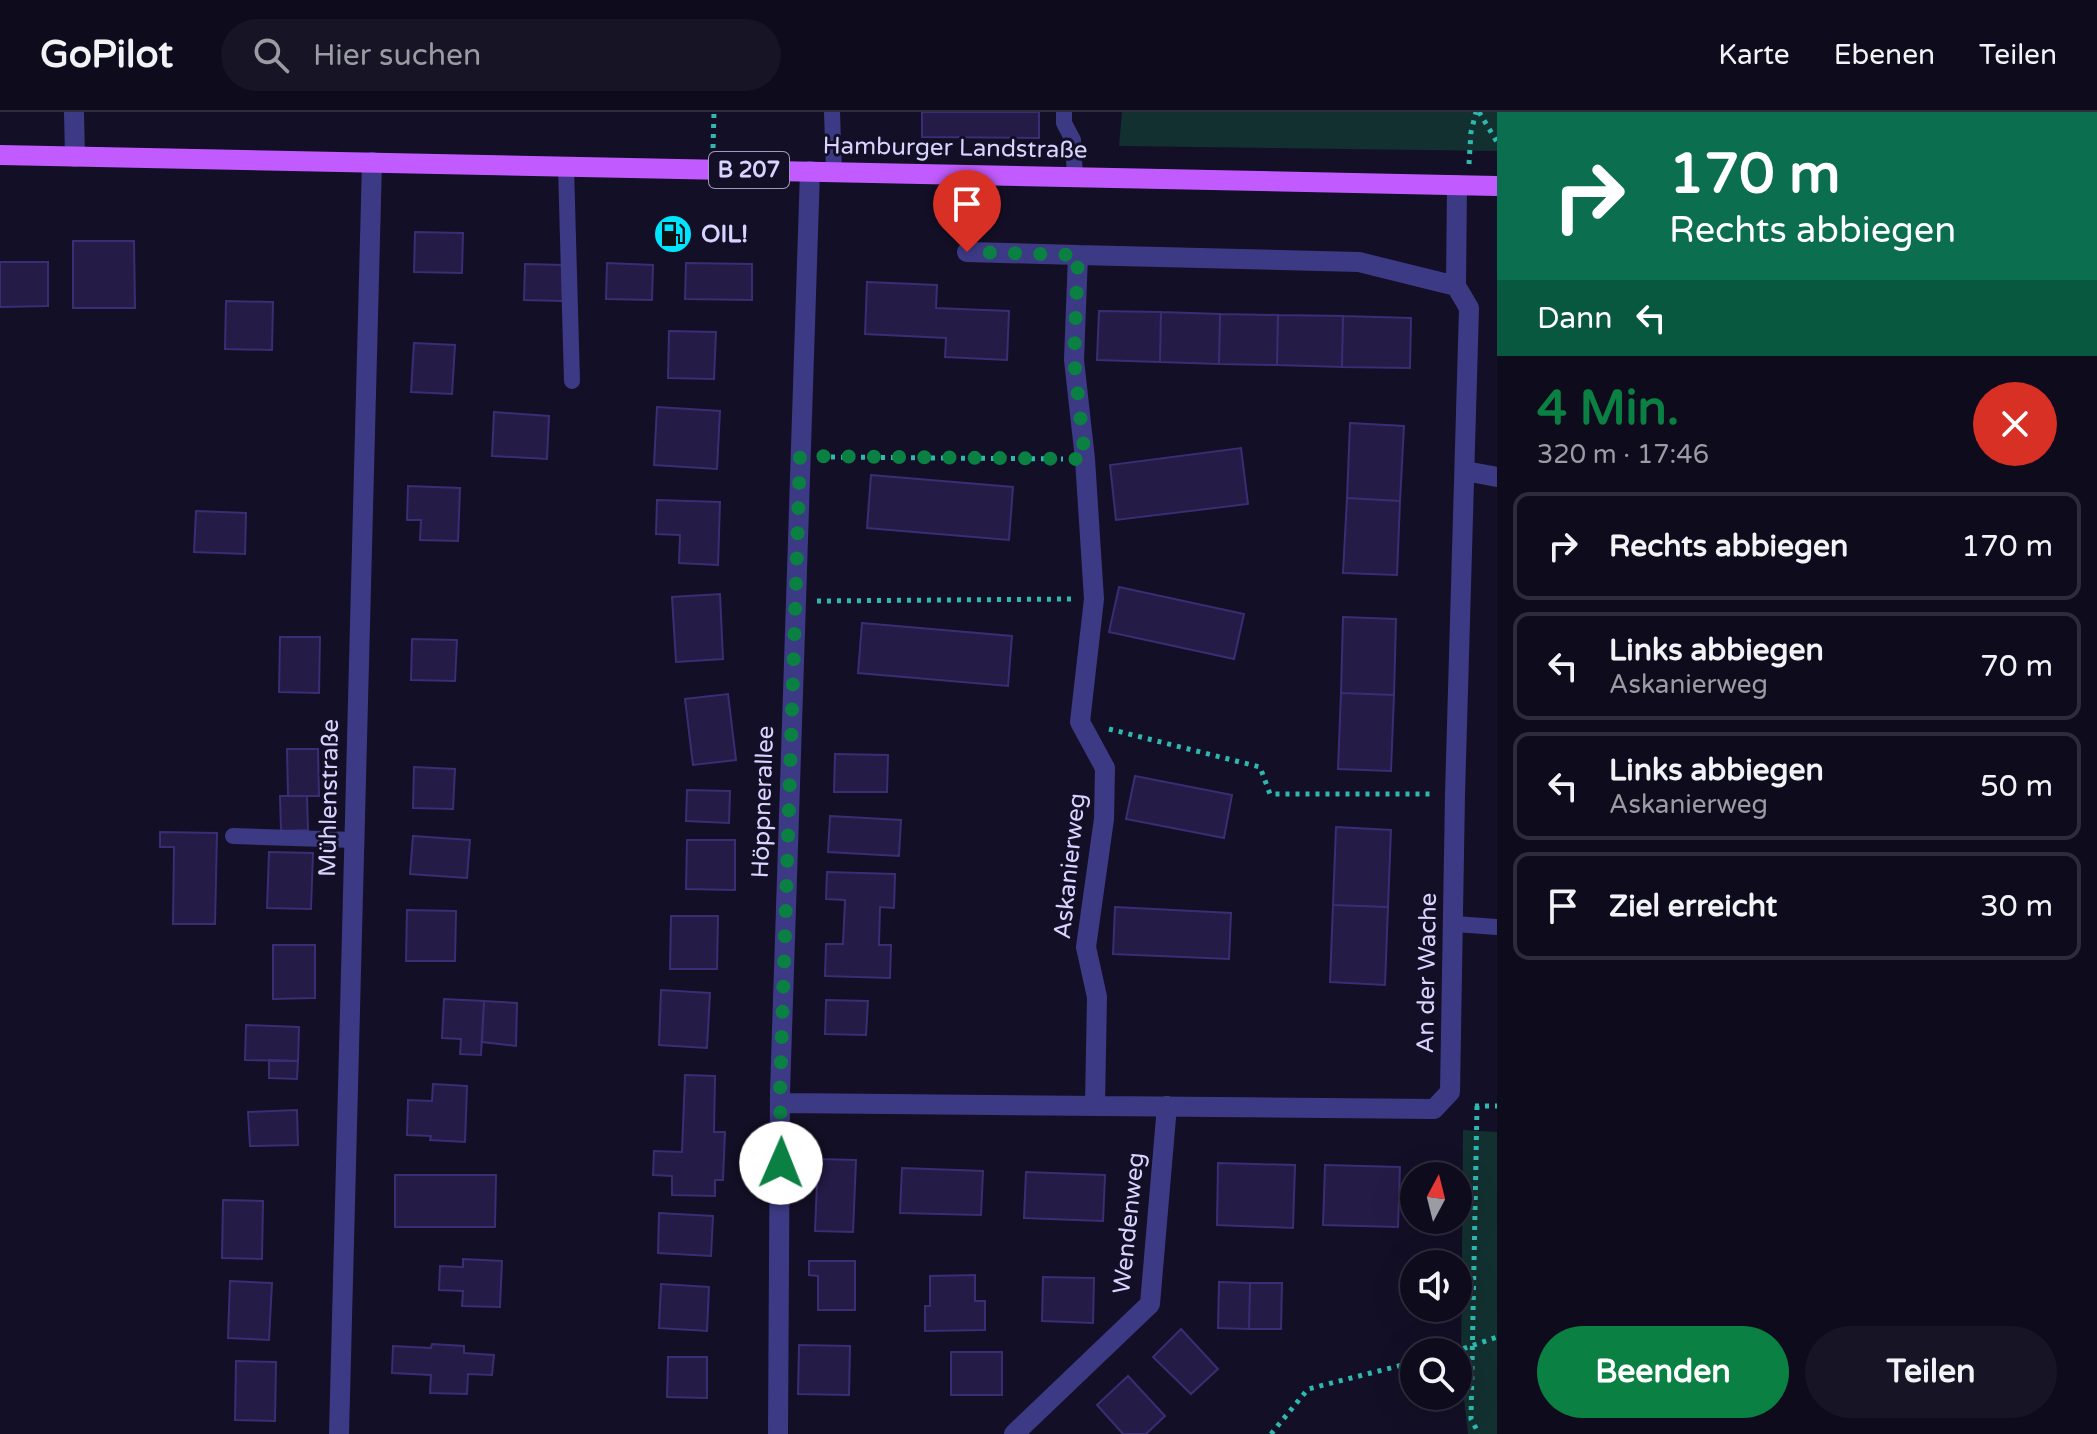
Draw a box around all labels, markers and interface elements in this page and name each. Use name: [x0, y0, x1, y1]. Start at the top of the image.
search box: [221, 19, 781, 91]
text: GoPilot: [40, 32, 173, 78]
icon: search: [249, 33, 293, 77]
text: Hier suchen: [313, 37, 481, 74]
text: Karte: [1718, 38, 1790, 72]
text: Ebenen: [1834, 38, 1935, 72]
text: Teilen: [1979, 38, 2057, 72]
street label: Hamburger Landstraße: [822, 131, 1088, 165]
text: 170 m: [1669, 141, 1840, 208]
icon: right: [1537, 144, 1641, 248]
road number: B 207: [709, 152, 789, 188]
pin: [933, 170, 1001, 252]
icon: arrive: [945, 182, 989, 226]
text: Rechts abbiegen: [1669, 209, 1956, 252]
fuel station icon: OIL!: [652, 213, 694, 255]
place label: OIL!: [701, 220, 748, 249]
icon: left: [1629, 296, 1673, 340]
text: Dann: [1537, 300, 1613, 337]
text: 4 Min.: [1537, 380, 1679, 438]
button: close: [1973, 382, 2057, 466]
text: 320 m · 17:46: [1537, 439, 1709, 470]
icon: right: [1541, 524, 1585, 568]
text: Rechts abbiegen: [1609, 528, 1848, 565]
text: 170 m: [1961, 528, 2053, 565]
text: Links abbiegen: [1609, 632, 1824, 669]
icon: left: [1541, 644, 1585, 688]
text: 70 m: [1980, 648, 2053, 685]
text: Askanierweg: [1609, 669, 1768, 700]
street label: Mühlenstraße: [313, 719, 345, 877]
street label: Höppnerallee: [746, 725, 780, 879]
text: Links abbiegen: [1609, 752, 1824, 789]
icon: left: [1541, 764, 1585, 808]
text: 50 m: [1980, 768, 2053, 805]
text: Askanierweg: [1609, 789, 1768, 820]
street label: Askanierweg: [1048, 792, 1092, 940]
icon: arrive: [1541, 884, 1585, 928]
text: Ziel erreicht: [1609, 888, 1777, 925]
text: 30 m: [1980, 888, 2053, 925]
street label: An der Wache: [1411, 892, 1443, 1054]
position arrow: [739, 1121, 823, 1205]
street label: Wendenweg: [1107, 1151, 1151, 1295]
north arrow: [1400, 1162, 1472, 1234]
map controls: [1400, 1162, 1472, 1410]
button: sound: [1400, 1250, 1472, 1322]
button: Beenden: [1537, 1326, 1789, 1418]
button: Teilen: [1805, 1326, 2057, 1418]
button: search: [1400, 1338, 1472, 1410]

